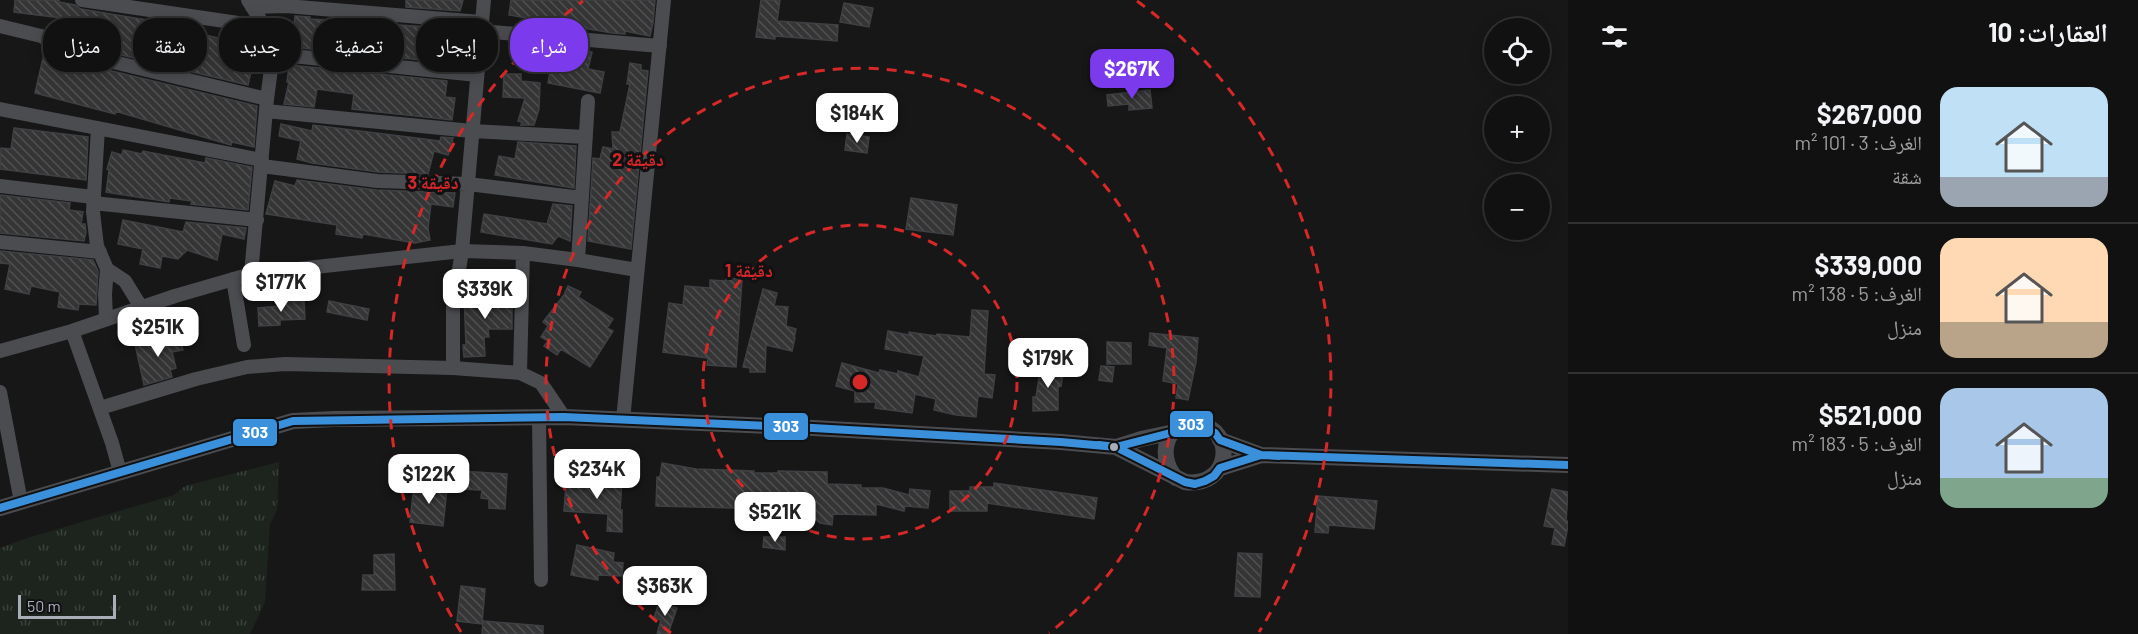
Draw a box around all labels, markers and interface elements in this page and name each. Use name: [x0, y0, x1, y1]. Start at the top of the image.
text: العقارات: 10: [1988, 16, 2108, 47]
chip: منزل: [43, 18, 121, 72]
chip: شقة: [133, 18, 207, 72]
chip: جديد: [219, 18, 301, 72]
chip: تصفية: [313, 18, 404, 72]
chip: إيجار: [416, 18, 498, 72]
chip: شراء: [510, 18, 588, 72]
map controls: [1484, 18, 1550, 240]
button: locate: [1484, 18, 1550, 84]
icon: filters: [1598, 20, 1631, 53]
pin: $267K: [1090, 49, 1174, 100]
text: $267K: [1104, 56, 1160, 80]
pin: $184K: [815, 93, 899, 144]
button: +: [1484, 96, 1550, 162]
text: $267,000: [1817, 98, 1922, 129]
text: $184K: [830, 100, 884, 124]
icon: home: [1988, 111, 2060, 183]
text: الغرف: 3 · 101 m²: [1795, 130, 1922, 154]
text: 2 دقيقة: [612, 148, 664, 170]
text: شقة: [1892, 164, 1922, 188]
text: 3 دقيقة: [407, 171, 459, 193]
button: −: [1484, 174, 1550, 240]
text: $339,000: [1815, 249, 1922, 280]
text: 1 دقيقة: [725, 259, 773, 281]
pin: $177K: [239, 262, 323, 313]
icon: home: [1988, 262, 2060, 334]
text: $177K: [256, 269, 306, 293]
pin: $339K: [443, 269, 527, 320]
text: $339K: [457, 276, 513, 300]
text: الغرف: 5 · 138 m²: [1792, 281, 1922, 305]
pin: $251K: [116, 307, 200, 358]
text: $251K: [132, 314, 184, 338]
text: منزل: [1887, 315, 1922, 339]
pin: $179K: [1006, 338, 1090, 389]
text: $179K: [1022, 345, 1074, 369]
centre of rings: [850, 372, 870, 392]
text: $521,000: [1819, 399, 1922, 430]
line badge: 303: [1169, 410, 1214, 438]
line badge: 303: [763, 412, 809, 441]
icon: home: [1988, 412, 2060, 484]
text: 303: [1178, 414, 1204, 433]
text: 303: [773, 416, 799, 435]
line badge: 303: [232, 418, 278, 447]
text: 303: [242, 422, 268, 441]
text: الغرف: 5 · 183 m²: [1792, 431, 1922, 455]
unlabelled marker: [1108, 441, 1120, 453]
pin: $234K: [555, 449, 639, 500]
pin: $122K: [387, 454, 471, 505]
text: $234K: [568, 456, 626, 480]
text: $122K: [402, 461, 456, 485]
text: منزل: [1887, 465, 1922, 489]
pin: $521K: [733, 492, 817, 543]
text: $521K: [749, 499, 801, 523]
pin: $363K: [623, 566, 707, 617]
text: $363K: [637, 573, 693, 597]
scale bar: [18, 592, 116, 620]
text: 50 m: [27, 596, 61, 615]

